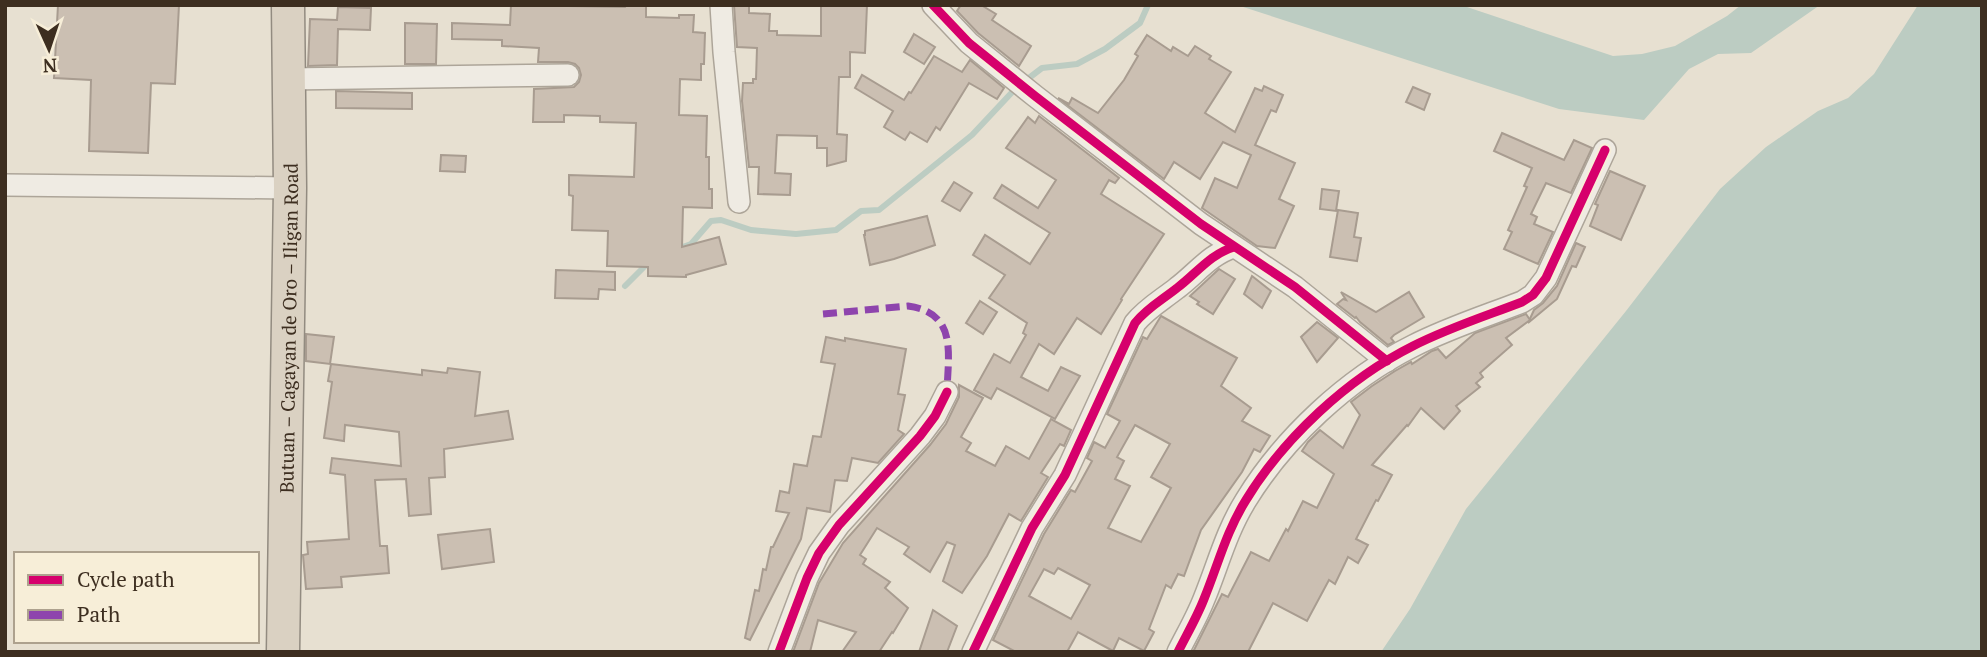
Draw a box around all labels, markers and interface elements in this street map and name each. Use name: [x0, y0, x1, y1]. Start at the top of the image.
north arrow: [14, 14, 84, 84]
text: N: [41, 54, 58, 79]
street label: Butuan – Cagayan de Oro – Iligan Road: [273, 162, 303, 493]
legend: [14, 552, 259, 643]
text: Cycle path: [77, 565, 175, 593]
text: Path: [77, 600, 120, 628]

